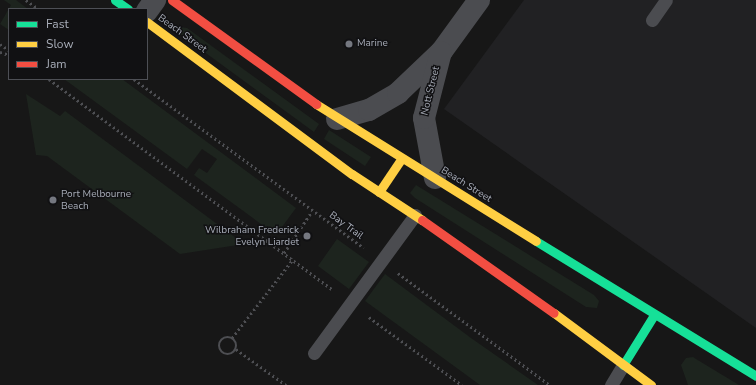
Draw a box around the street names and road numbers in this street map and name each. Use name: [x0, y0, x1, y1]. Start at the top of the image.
street label: Beach Street: [155, 12, 209, 56]
street label: Nott Street: [419, 65, 443, 117]
street label: Beach Street: [438, 165, 494, 205]
street label: Bay Trail: [327, 210, 365, 242]

